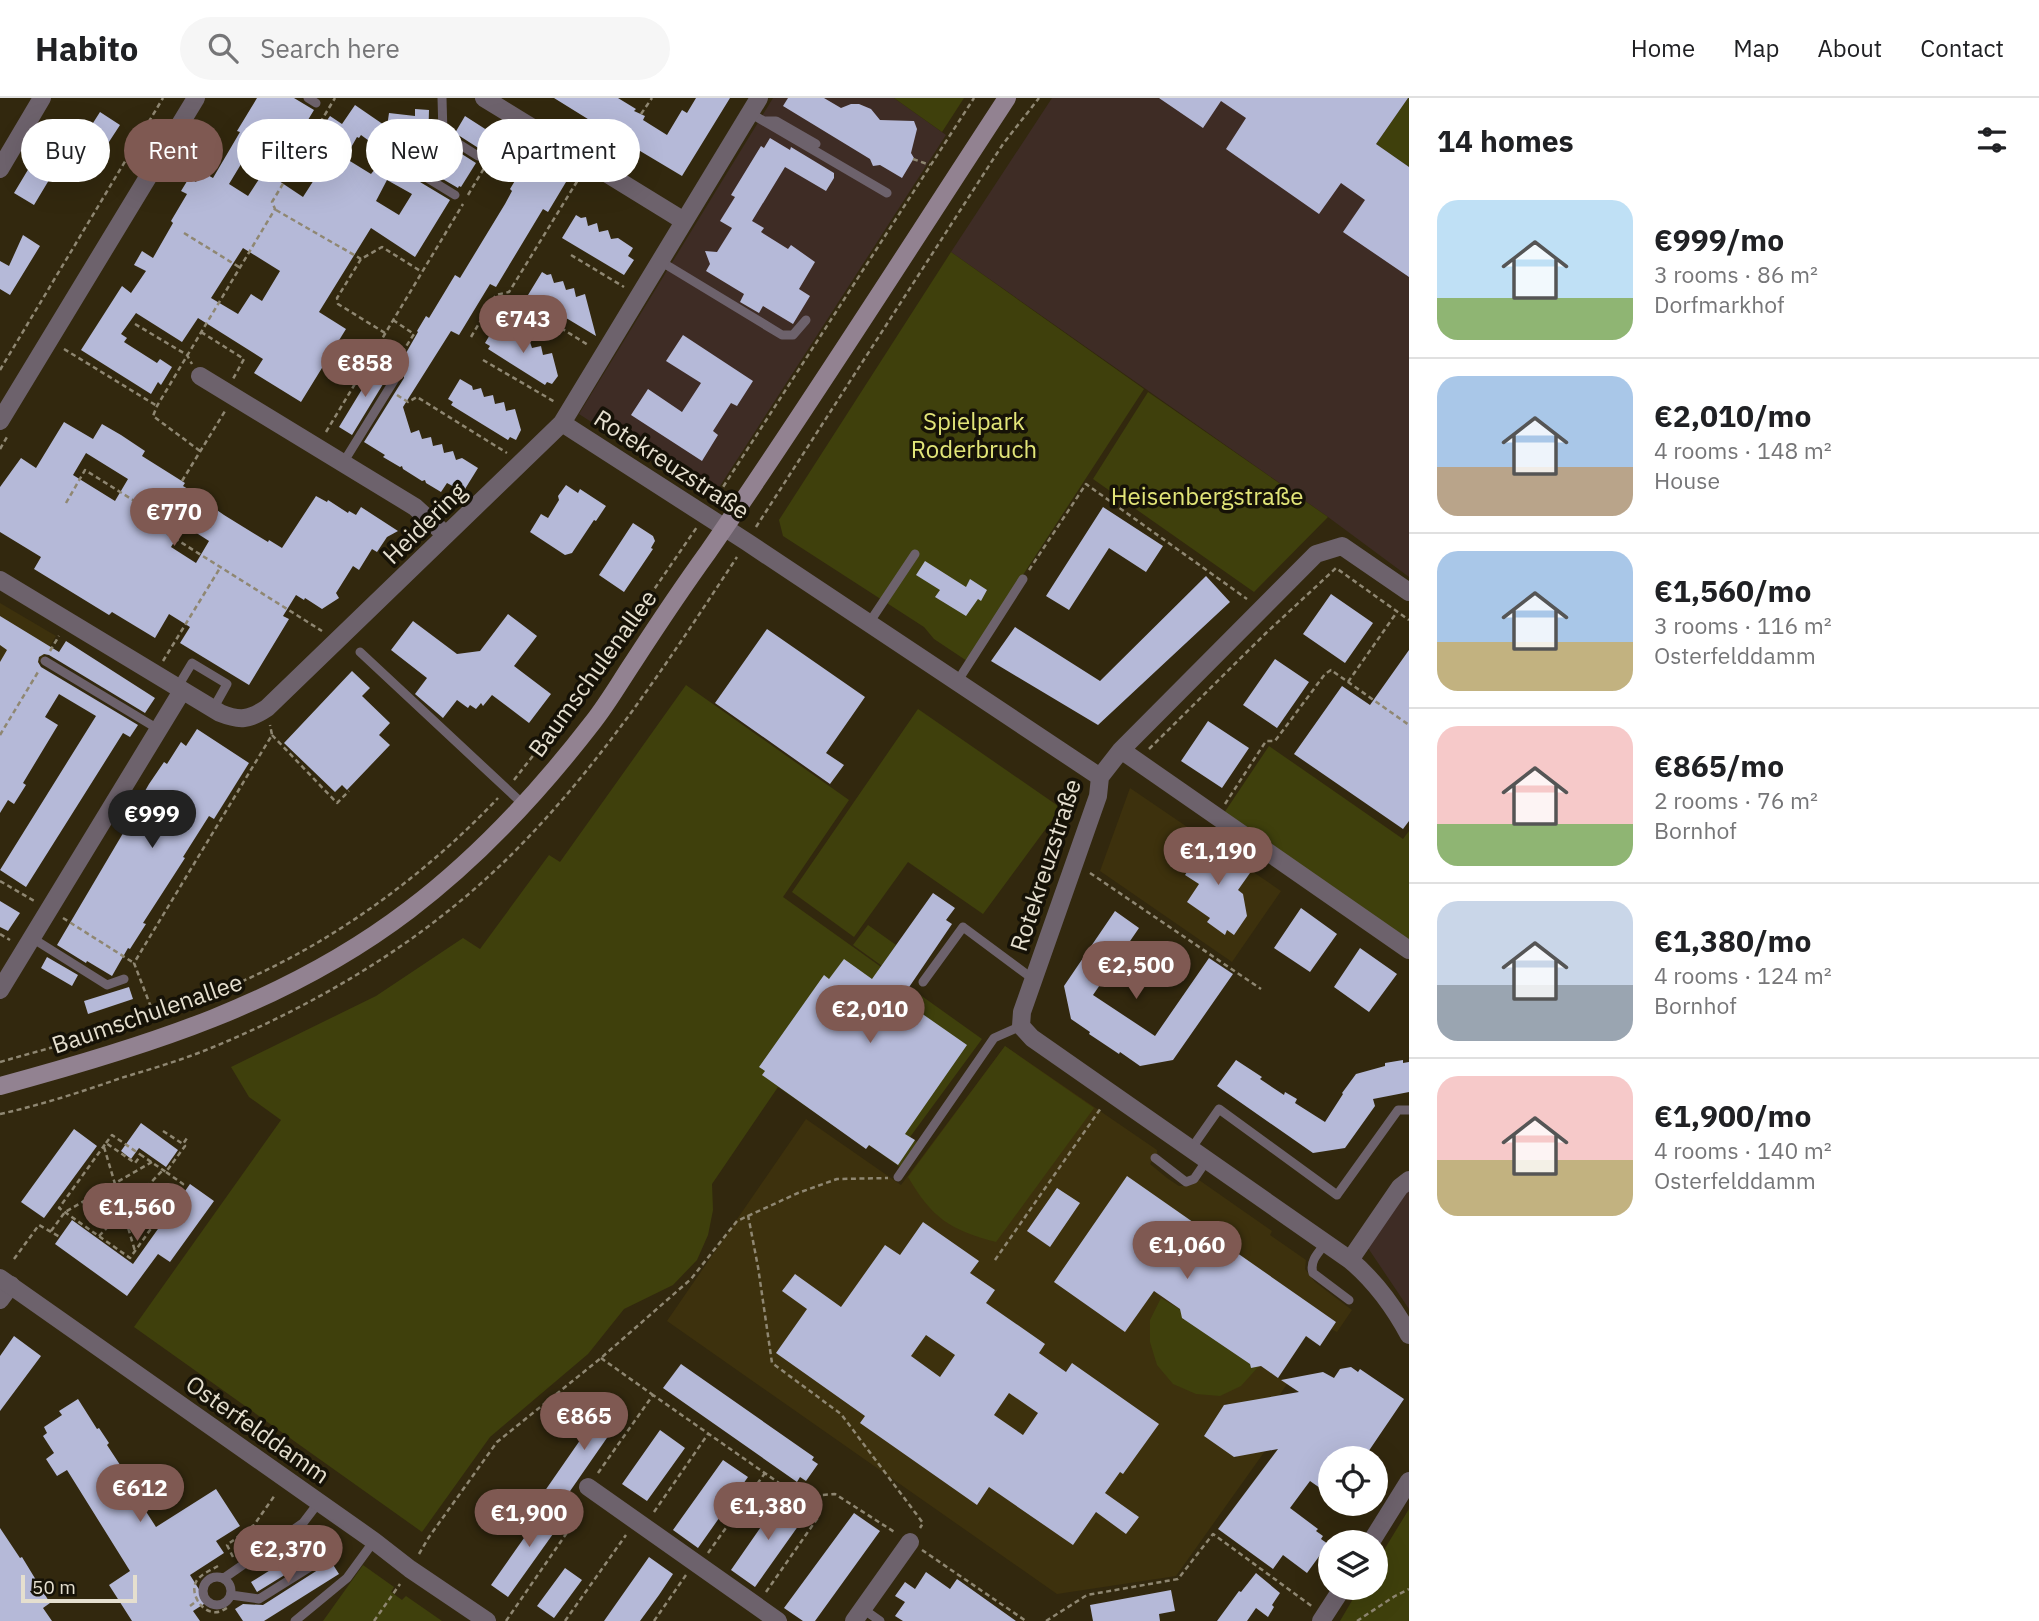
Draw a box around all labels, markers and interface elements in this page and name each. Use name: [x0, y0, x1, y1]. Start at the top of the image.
search box: [180, 17, 670, 80]
text: Habito: [35, 27, 138, 70]
icon: search: [204, 29, 242, 67]
text: Search here: [260, 31, 400, 65]
text: Home: [1631, 32, 1695, 64]
text: Map: [1733, 32, 1779, 64]
text: About: [1817, 32, 1882, 64]
text: Contact: [1920, 32, 2004, 64]
chip: Buy: [21, 119, 110, 182]
chip: Rent: [124, 119, 223, 182]
chip: Filters: [237, 119, 352, 182]
chip: New: [366, 119, 463, 182]
chip: Apartment: [477, 119, 640, 182]
text: 14 homes: [1437, 121, 1574, 160]
icon: filters: [1973, 121, 2011, 159]
text: €999/mo: [1654, 220, 1784, 259]
icon: home: [1493, 228, 1577, 312]
text: 3 rooms · 86 m²: [1654, 259, 1818, 289]
text: Dorfmarkhof: [1654, 289, 1784, 319]
pin: €743: [482, 296, 564, 355]
text: €743: [495, 303, 551, 333]
pin: €858: [324, 340, 406, 399]
text: €858: [337, 347, 393, 377]
text: €2,010/mo: [1654, 396, 1811, 435]
street label: Rotekreuzstraße: [588, 402, 756, 526]
icon: home: [1493, 404, 1577, 488]
park label: Spielpark Roderbruch: [911, 405, 1037, 465]
text: 4 rooms · 148 m²: [1654, 435, 1832, 465]
text: House: [1654, 465, 1720, 495]
street label: Heidering: [375, 475, 473, 571]
park label: Heisenbergstraße: [1111, 480, 1303, 512]
pin: €770: [133, 489, 215, 548]
text: €770: [146, 496, 202, 526]
text: €1,560/mo: [1654, 571, 1811, 610]
icon: home: [1493, 579, 1577, 663]
street label: Baumschulenallee: [520, 583, 664, 763]
text: 3 rooms · 116 m²: [1654, 610, 1832, 640]
text: Osterfelddamm: [1654, 640, 1816, 670]
text: €865/mo: [1654, 746, 1784, 785]
icon: home: [1493, 754, 1577, 838]
street label: Rotekreuzstraße: [1002, 775, 1088, 955]
text: 2 rooms · 76 m²: [1654, 785, 1818, 815]
pin: €999: [111, 790, 193, 850]
text: €999: [124, 798, 180, 828]
text: Bornhof: [1654, 815, 1737, 845]
pin: €1,190: [1161, 828, 1275, 887]
text: €1,190: [1180, 835, 1256, 865]
text: €1,380/mo: [1654, 921, 1811, 960]
icon: home: [1493, 929, 1577, 1013]
pin: €2,500: [1079, 942, 1193, 1001]
text: €2,500: [1098, 949, 1174, 979]
text: 4 rooms · 124 m²: [1654, 960, 1832, 990]
street label: Baumschulenallee: [47, 965, 247, 1061]
pin: €2,010: [813, 986, 927, 1045]
text: Bornhof: [1654, 990, 1737, 1020]
text: €2,010: [832, 993, 908, 1023]
text: €1,900/mo: [1654, 1096, 1811, 1135]
icon: home: [1493, 1104, 1577, 1188]
text: 4 rooms · 140 m²: [1654, 1135, 1832, 1165]
text: Osterfelddamm: [1654, 1165, 1816, 1195]
pin: €1,560: [80, 1184, 194, 1243]
text: €1,560: [99, 1191, 175, 1221]
pin: €1,060: [1130, 1222, 1244, 1281]
text: €1,060: [1149, 1229, 1225, 1259]
street label: Osterfelddamm: [180, 1367, 336, 1491]
pin: €865: [543, 1392, 625, 1452]
text: €865: [556, 1400, 612, 1430]
map controls: [1318, 1446, 1388, 1600]
button: locate: [1318, 1446, 1388, 1516]
pin: €612: [99, 1464, 181, 1524]
text: €612: [112, 1472, 168, 1502]
pin: €1,380: [711, 1482, 825, 1542]
pin: €1,900: [472, 1490, 586, 1549]
text: €1,380: [730, 1490, 806, 1520]
text: €1,900: [491, 1497, 567, 1527]
pin: €2,370: [231, 1526, 345, 1585]
button: layers: [1318, 1530, 1388, 1600]
text: €2,370: [250, 1533, 326, 1563]
scale bar: [21, 1572, 136, 1604]
text: 50 m: [32, 1575, 76, 1599]

